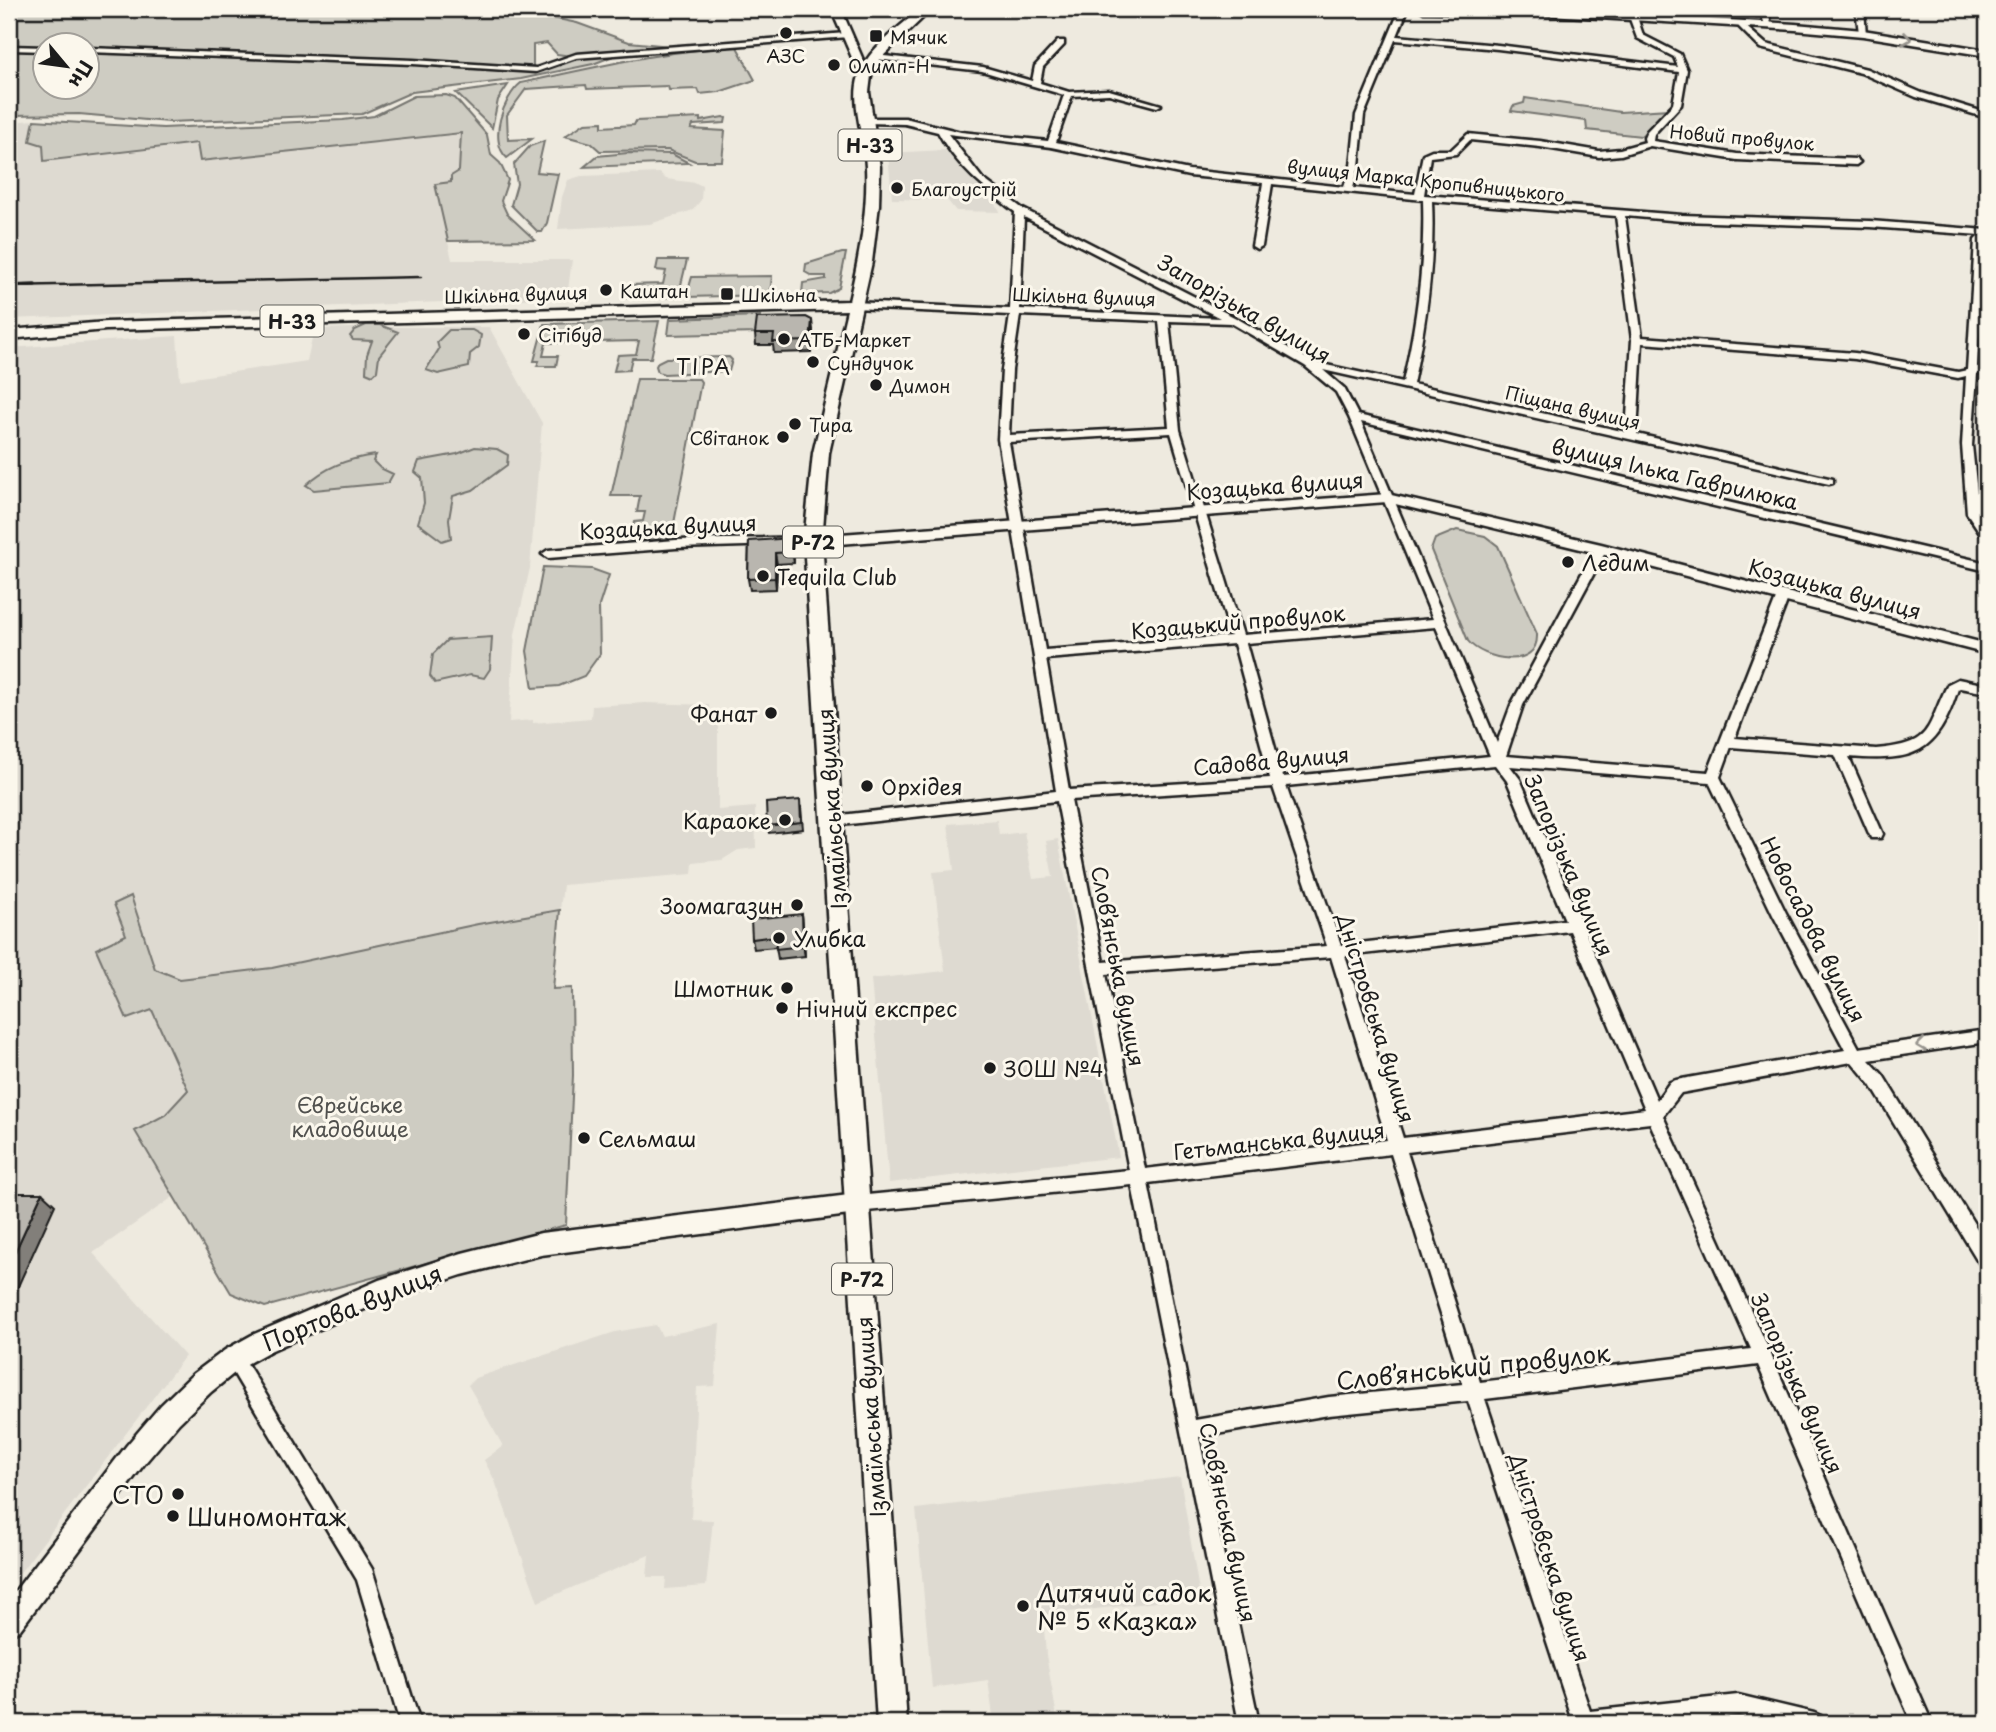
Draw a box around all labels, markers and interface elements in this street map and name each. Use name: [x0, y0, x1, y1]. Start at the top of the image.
place label: Мячик: [890, 23, 948, 50]
marker: АЗС: [778, 25, 794, 41]
marker: Мячик: [868, 28, 884, 44]
north arrow: [32, 32, 102, 102]
one-way arrow: [1901, 32, 1913, 47]
place label: АЗС: [766, 42, 806, 69]
place label: Олимп-Н: [848, 52, 930, 79]
text: Пн: [63, 56, 101, 94]
marker: Олимп-Н: [826, 57, 842, 73]
street label: Новий провулок: [1669, 117, 1816, 157]
road number: Н-33: [838, 130, 902, 160]
street label: вулиця Марка Кропивницького: [1286, 152, 1566, 208]
place label: Благоустрій: [911, 175, 1017, 202]
marker: Благоустрій: [889, 180, 905, 196]
street label: Запорізька вулиця: [1153, 245, 1337, 371]
place label: Каштан: [620, 277, 689, 304]
street label: Шкільна вулиця: [444, 278, 588, 310]
street label: Шкільна вулиця: [1012, 280, 1156, 312]
place label: Шкільна: [741, 281, 818, 308]
marker: Каштан: [598, 282, 614, 298]
marker: Шкільна: [719, 286, 735, 302]
road number: Н-33: [260, 306, 324, 336]
place label: Сітібуд: [538, 321, 602, 348]
marker: Сітібуд: [516, 326, 532, 342]
place label: АТБ-Маркет: [798, 326, 911, 353]
marker: АТБ-Маркет: [776, 331, 792, 347]
place label: Сундучок: [827, 349, 914, 376]
district label: ТІРА: [676, 350, 732, 382]
marker: Сундучок: [805, 354, 821, 370]
place label: Димон: [889, 372, 950, 399]
marker: Димон: [868, 377, 884, 393]
street label: Піщана вулиця: [1503, 378, 1643, 436]
place label: Тира: [809, 411, 853, 438]
marker: Тира: [787, 416, 803, 432]
place label: Світанок: [690, 424, 769, 451]
marker: Світанок: [775, 429, 791, 445]
street label: вулиця Ілька Гаврилюка: [1549, 429, 1801, 517]
street label: Козацька вулиця: [1185, 463, 1365, 507]
street label: Козацька вулиця: [579, 505, 757, 547]
road number: Р-72: [783, 526, 843, 558]
place label: Ледим: [1582, 546, 1650, 578]
street label: Козацька вулиця: [1745, 550, 1925, 626]
marker: Ледим: [1560, 554, 1576, 570]
place label: Tequila Club: [777, 560, 897, 592]
marker: Tequila Club: [755, 568, 771, 584]
street label: Козацький провулок: [1130, 596, 1347, 646]
place label: Фанат: [690, 697, 758, 729]
marker: Фанат: [763, 705, 779, 721]
street label: Ізмаїльська вулиця: [808, 707, 854, 911]
street label: Садова вулиця: [1192, 737, 1350, 783]
street label: Запорізька вулиця: [1517, 769, 1623, 961]
place label: Орхідея: [881, 770, 963, 802]
marker: Орхідея: [859, 778, 875, 794]
place label: Караоке: [683, 804, 771, 836]
marker: Караоке: [777, 812, 793, 828]
street label: Новосадова вулиця: [1753, 830, 1875, 1028]
street label: Словʼянська вулиця: [1084, 863, 1154, 1069]
place label: Зоомагазин: [660, 889, 783, 921]
marker: Зоомагазин: [789, 897, 805, 913]
street label: Дністровська вулиця: [1330, 908, 1424, 1127]
place label: Улибка: [793, 922, 866, 954]
marker: Улибка: [771, 930, 787, 946]
place label: Шмотник: [673, 972, 774, 1004]
marker: Шмотник: [779, 980, 795, 996]
place label: Нічний експрес: [796, 992, 957, 1024]
marker: Нічний експрес: [774, 1000, 790, 1016]
one-way arrow: [1915, 1038, 1927, 1053]
place label: ЗОШ №4: [1004, 1052, 1104, 1084]
marker: ЗОШ №4: [982, 1060, 998, 1076]
park label: Єврейське кладовище: [291, 1088, 409, 1144]
street label: Гетьманська вулиця: [1172, 1113, 1386, 1167]
place label: Сельмаш: [598, 1122, 696, 1154]
marker: Сельмаш: [576, 1130, 592, 1146]
street label: Портова вулиця: [257, 1255, 447, 1359]
road number: Р-72: [832, 1264, 892, 1294]
street label: Запорізька вулиця: [1744, 1287, 1852, 1479]
street label: Ізмаїльська вулиця: [847, 1315, 893, 1519]
street label: Словʼянський провулок: [1334, 1334, 1613, 1398]
street label: Словʼянська вулиця: [1192, 1419, 1266, 1625]
street label: Дністровська вулиця: [1502, 1448, 1600, 1665]
place label: СТО: [112, 1476, 164, 1512]
marker: СТО: [170, 1486, 186, 1502]
place label: Шиномонтаж: [187, 1498, 346, 1534]
marker: Шиномонтаж: [165, 1508, 181, 1524]
place label: Дитячий садок № 5 «Казка»: [1036, 1574, 1212, 1638]
marker: Дитячий садок № 5 «Казка»: [1015, 1598, 1031, 1614]

